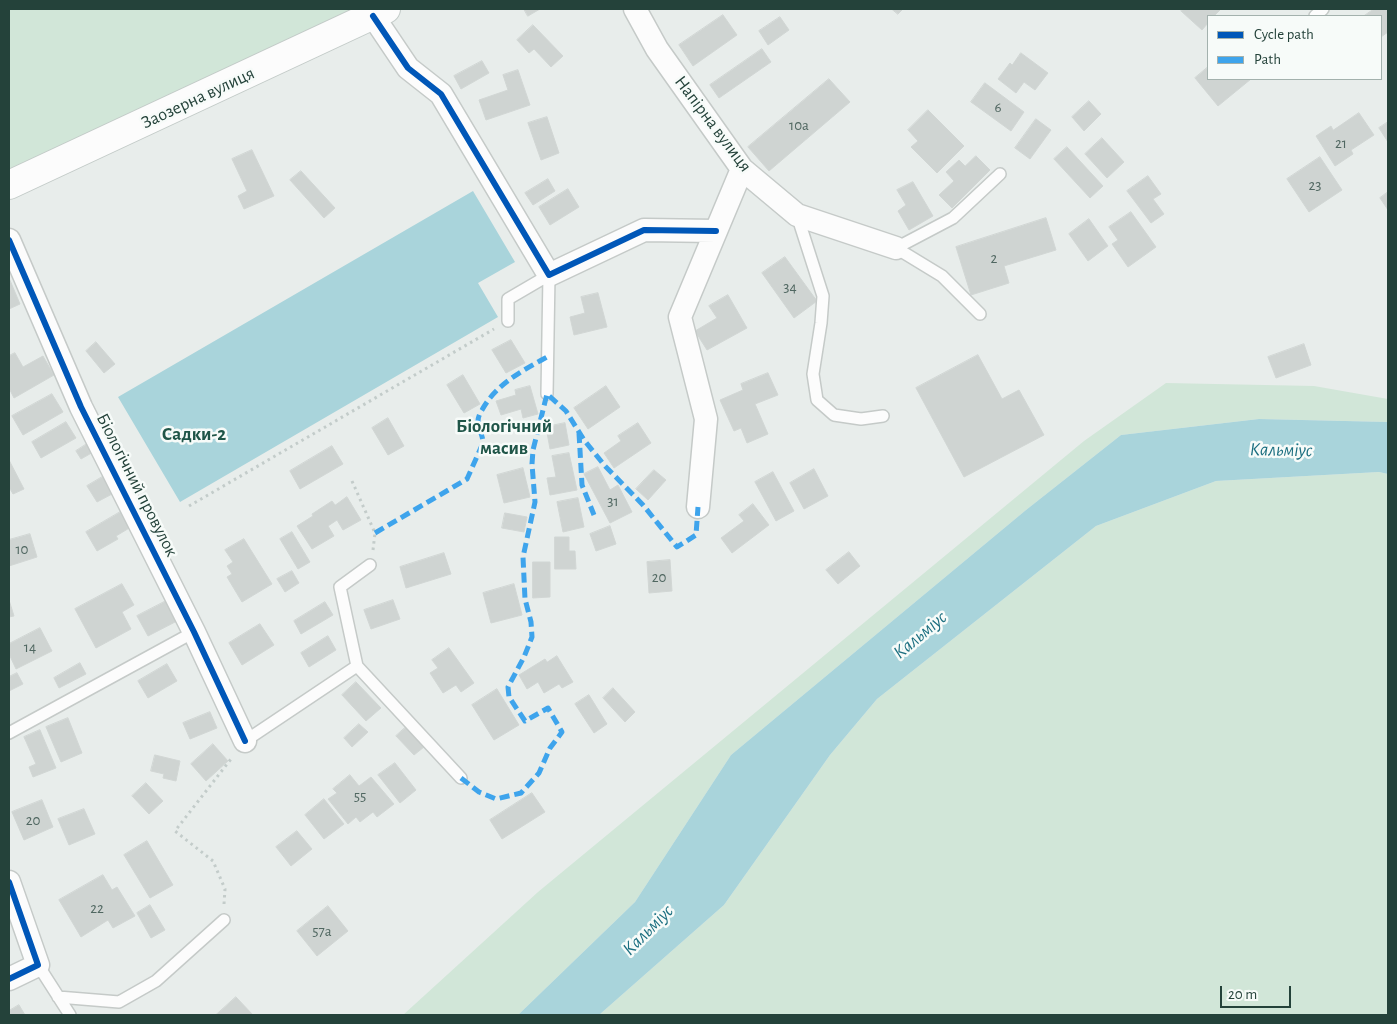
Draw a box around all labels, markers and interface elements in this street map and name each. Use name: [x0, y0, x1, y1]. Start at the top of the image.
legend: [1207, 15, 1382, 80]
text: Cycle path: [1254, 27, 1314, 42]
text: Path: [1254, 52, 1281, 67]
street label: Заозерна вулиця: [138, 62, 258, 134]
street label: Напірна вулиця: [670, 72, 756, 176]
house number: 6: [994, 98, 1002, 116]
house number: 10а: [789, 116, 809, 134]
house number: 21: [1335, 134, 1347, 152]
house number: 23: [1308, 176, 1322, 194]
house number: 2: [991, 249, 997, 267]
house number: 34: [783, 278, 797, 296]
street label: Біологічний провулок: [92, 410, 182, 560]
district label: Біологічний масив: [456, 415, 552, 459]
district label: Садки-2: [162, 423, 226, 445]
water label: Кальміус: [1250, 438, 1312, 462]
house number: 31: [607, 492, 619, 510]
house number: 10: [15, 540, 29, 558]
house number: 20: [652, 568, 666, 586]
water label: Кальміус: [889, 606, 951, 664]
house number: 14: [24, 638, 36, 656]
house number: 55: [354, 787, 366, 805]
house number: 20: [26, 811, 40, 829]
house number: 22: [90, 899, 104, 917]
water label: Кальміус: [618, 900, 678, 960]
house number: 57а: [312, 922, 332, 940]
scale bar: [1222, 976, 1293, 1008]
text: 20 m: [1228, 987, 1257, 1002]

